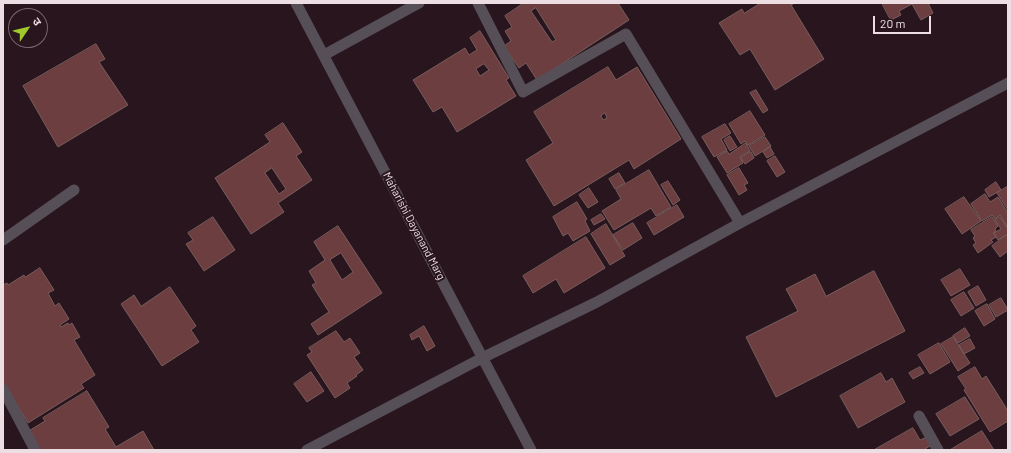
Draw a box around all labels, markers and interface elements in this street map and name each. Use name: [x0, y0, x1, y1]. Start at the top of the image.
north arrow: [8, 8, 48, 48]
scale bar: [875, 8, 933, 34]
text: उ: [30, 15, 45, 28]
text: 20 m: [880, 16, 906, 30]
street label: Maharishi Dayanand Marg: [380, 170, 448, 282]

